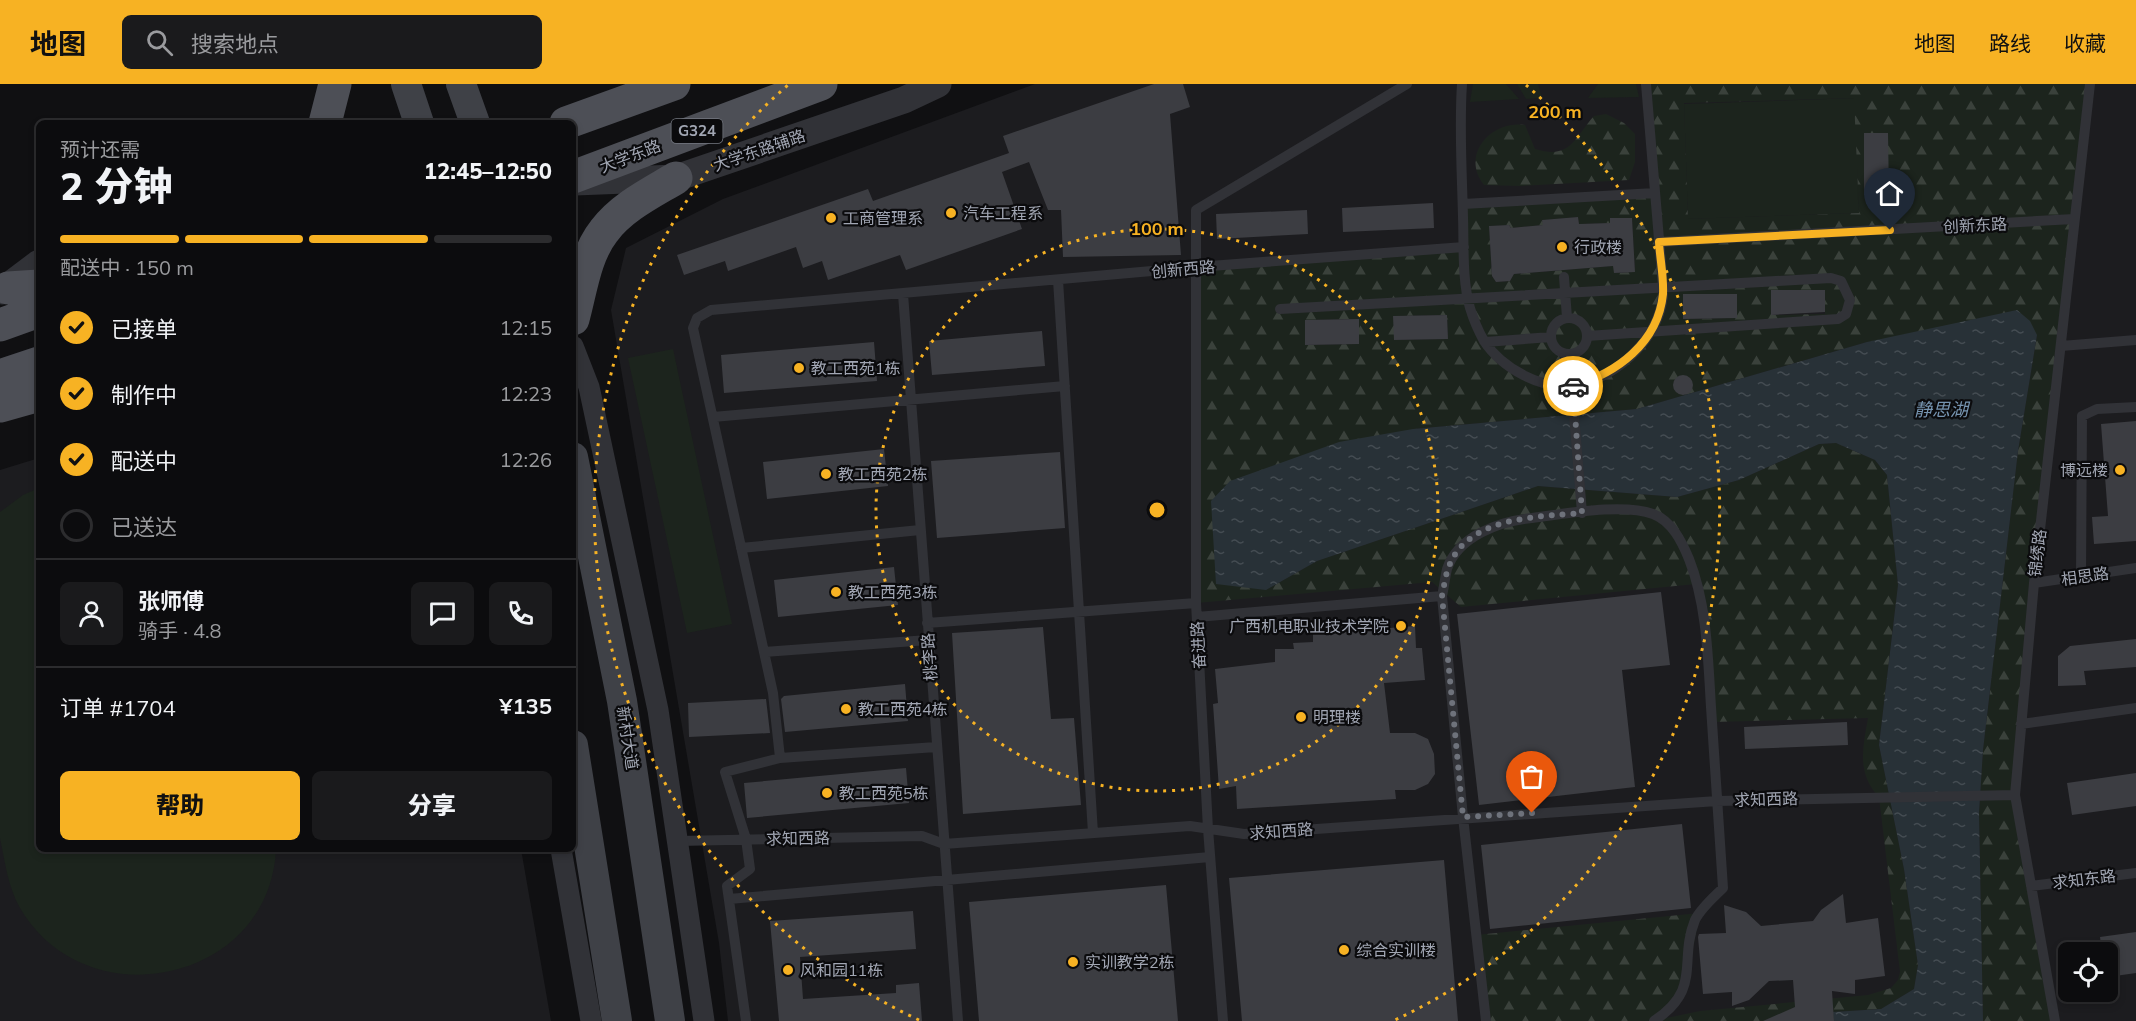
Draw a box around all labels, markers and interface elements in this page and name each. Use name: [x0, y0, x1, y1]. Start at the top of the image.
search box: [122, 15, 542, 69]
text: 地图: [30, 26, 86, 61]
icon: search: [143, 26, 176, 59]
text: 搜索地点: [191, 30, 279, 58]
text: 地图: [1914, 30, 1956, 56]
text: 路线: [1989, 30, 2031, 56]
text: 收藏: [2064, 30, 2106, 56]
text: 200 m: [1528, 100, 1582, 123]
road number: G324: [672, 119, 722, 143]
street label: 大学东路辅路: [710, 125, 808, 175]
street label: 大学东路: [597, 135, 663, 177]
text: 预计还需: [60, 137, 140, 162]
text: 12:45–12:50: [424, 157, 552, 185]
text: 2 分钟: [60, 161, 172, 210]
pin: [1864, 168, 1915, 230]
icon: home: [1873, 177, 1906, 210]
place label: 汽车工程系: [963, 203, 1043, 223]
marker: 汽车工程系: [944, 206, 958, 220]
place label: 工商管理系: [843, 208, 923, 228]
marker: 工商管理系: [824, 211, 838, 225]
street label: 创新东路: [1943, 213, 2007, 237]
text: 100 m: [1130, 217, 1184, 240]
place label: 行政楼: [1574, 237, 1622, 257]
marker: 行政楼: [1555, 240, 1569, 254]
text: 配送中 · 150 m: [60, 255, 194, 280]
street label: 创新西路: [1150, 256, 1216, 282]
icon: check: [60, 311, 93, 344]
text: 已接单: [111, 315, 177, 343]
text: 12:15: [499, 315, 552, 340]
courier: [1543, 356, 1603, 416]
place label: 教工西苑1栋: [811, 358, 901, 378]
marker: 教工西苑1栋: [792, 361, 806, 375]
icon: car: [1557, 370, 1590, 403]
icon: check: [60, 377, 93, 410]
text: 制作中: [111, 381, 177, 409]
text: 12:23: [499, 381, 552, 406]
water label: 静思湖: [1914, 398, 1971, 421]
icon: check: [60, 443, 93, 476]
text: 配送中: [111, 447, 177, 475]
text: 12:26: [499, 447, 552, 472]
place label: 博远楼: [2060, 460, 2108, 480]
marker: 博远楼: [2113, 463, 2127, 477]
place label: 教工西苑2栋: [838, 464, 928, 484]
marker: 教工西苑2栋: [819, 467, 833, 481]
centre of rings: [1147, 500, 1167, 520]
text: 已送达: [111, 513, 177, 541]
street label: 锦绣路: [2024, 528, 2050, 578]
street label: 相思路: [2060, 563, 2110, 589]
button: person: [60, 582, 123, 645]
button: chat: [411, 582, 474, 645]
button: phone: [489, 582, 552, 645]
place label: 教工西苑3栋: [848, 582, 938, 602]
marker: 教工西苑3栋: [829, 585, 843, 599]
text: 张师傅: [138, 587, 204, 615]
place label: 广西机电职业技术学院: [1229, 616, 1389, 636]
text: 骑手 · 4.8: [138, 618, 222, 643]
marker: 广西机电职业技术学院: [1394, 619, 1408, 633]
street label: 奋进路: [1187, 621, 1209, 669]
street label: 桃李路: [917, 632, 941, 682]
text: ¥135: [499, 692, 552, 720]
text: 订单 #1704: [60, 694, 176, 722]
place label: 教工西苑4栋: [858, 699, 948, 719]
marker: 教工西苑4栋: [839, 702, 853, 716]
street label: 新村大道: [613, 705, 643, 771]
place label: 明理楼: [1313, 707, 1361, 727]
marker: 明理楼: [1294, 710, 1308, 724]
pin: [1506, 751, 1557, 813]
icon: bag: [1515, 760, 1548, 793]
button: 帮助: [60, 771, 300, 840]
button: 分享: [312, 771, 552, 840]
place label: 教工西苑5栋: [839, 783, 929, 803]
marker: 教工西苑5栋: [820, 786, 834, 800]
street label: 求知西路: [1734, 788, 1798, 810]
street label: 求知西路: [1248, 819, 1314, 843]
street label: 求知西路: [766, 827, 830, 849]
street label: 求知东路: [2051, 865, 2117, 893]
place label: 综合实训楼: [1356, 940, 1436, 960]
map controls: [2058, 942, 2118, 1002]
button: locate: [2058, 942, 2118, 1002]
marker: 综合实训楼: [1337, 943, 1351, 957]
place label: 实训教学2栋: [1085, 952, 1175, 972]
marker: 实训教学2栋: [1066, 955, 1080, 969]
place label: 风和园11栋: [800, 960, 883, 980]
marker: 风和园11栋: [781, 963, 795, 977]

